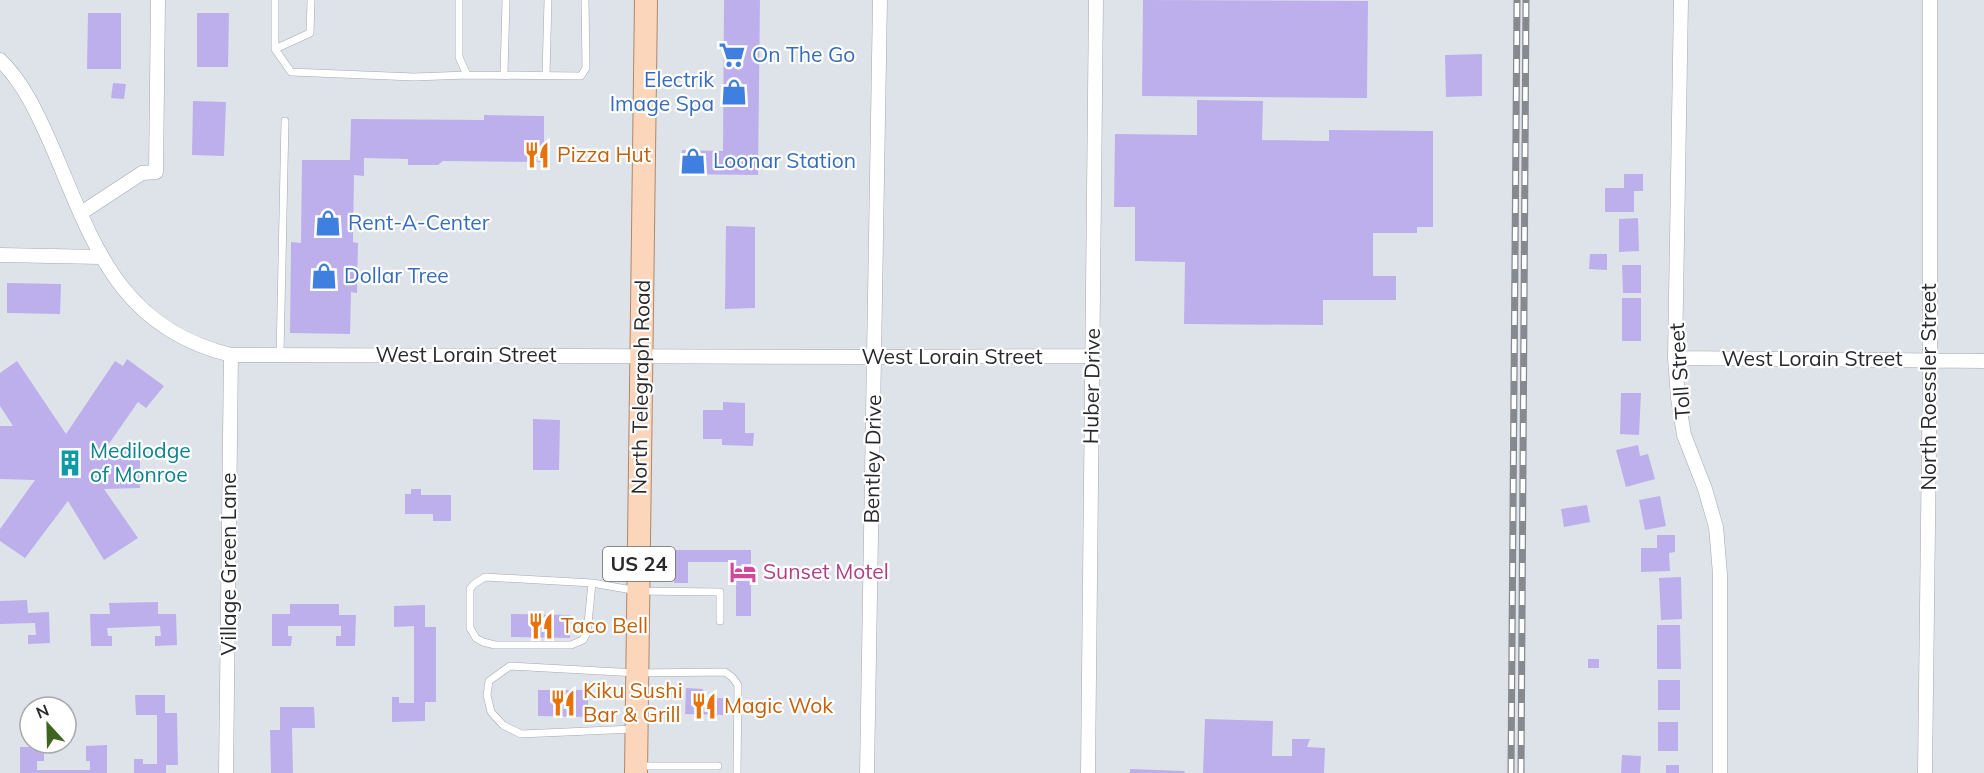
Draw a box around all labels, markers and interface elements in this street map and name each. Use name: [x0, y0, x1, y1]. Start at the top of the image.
supermarket icon: On The Go: [717, 40, 747, 70]
place label: On The Go: [752, 41, 855, 67]
place label: Electrik Image Spa: [610, 66, 714, 116]
shop icon: Electrik Image Spa: [719, 77, 749, 107]
restaurant icon: Pizza Hut: [522, 140, 552, 170]
place label: Pizza Hut: [557, 141, 651, 167]
shop icon: Loonar Station: [678, 146, 708, 176]
place label: Loonar Station: [713, 147, 856, 173]
shop icon: Rent-A-Center: [313, 208, 343, 238]
place label: Rent-A-Center: [348, 209, 490, 235]
shop icon: Dollar Tree: [309, 261, 339, 291]
place label: Dollar Tree: [344, 262, 449, 288]
street label: North Telegraph Road: [625, 279, 655, 494]
street label: North Roessler Street: [1915, 283, 1941, 491]
street label: Toll Street: [1663, 322, 1695, 420]
street label: Huber Drive: [1077, 328, 1105, 444]
street label: West Lorain Street: [376, 341, 557, 367]
street label: West Lorain Street: [862, 343, 1043, 369]
street label: West Lorain Street: [1722, 345, 1903, 371]
street label: Bentley Drive: [858, 394, 886, 524]
place label: Medilodge of Monroe: [90, 437, 191, 487]
building icon: Medilodge of Monroe: [55, 448, 85, 478]
street label: Village Green Lane: [215, 472, 241, 656]
road number: US 24: [603, 547, 675, 581]
hotel icon: Sunset Motel: [728, 557, 758, 587]
place label: Sunset Motel: [763, 558, 889, 584]
restaurant icon: Taco Bell: [526, 611, 556, 641]
place label: Taco Bell: [561, 612, 648, 638]
place label: Kiku Sushi Bar & Grill: [583, 677, 683, 727]
restaurant icon: Kiku Sushi Bar & Grill: [548, 688, 578, 718]
restaurant icon: Magic Wok: [689, 691, 719, 721]
place label: Magic Wok: [724, 692, 833, 718]
north arrow: [18, 695, 78, 755]
text: N: [33, 700, 52, 723]

